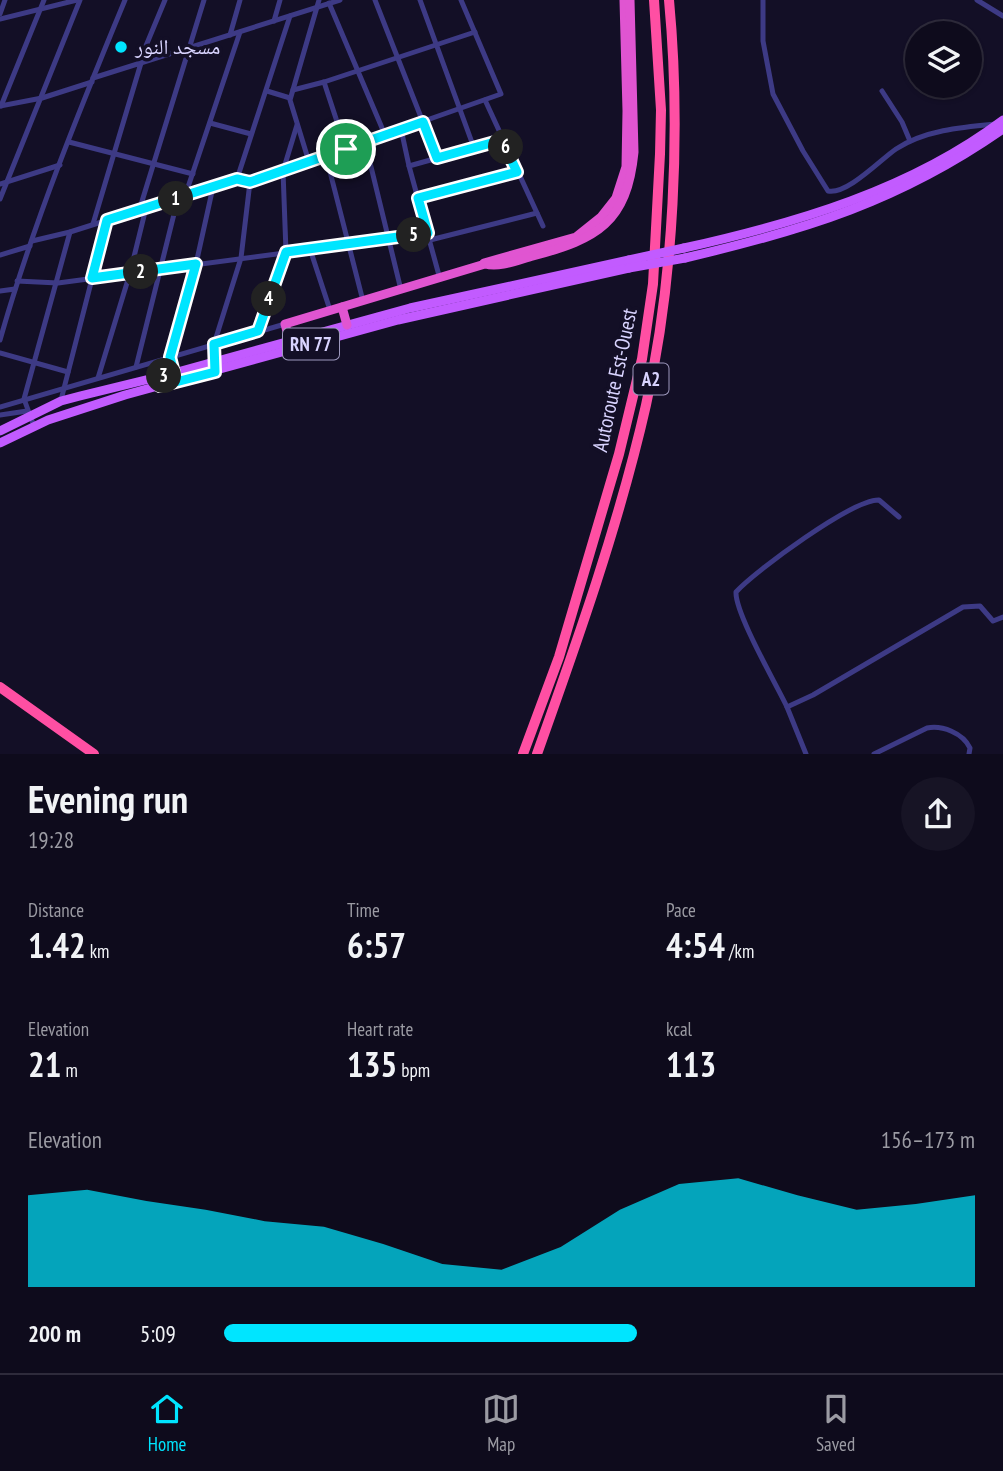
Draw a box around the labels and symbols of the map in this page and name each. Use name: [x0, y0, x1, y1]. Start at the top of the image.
place label: مسجد النور: [134, 33, 220, 60]
marker: مسجد النور: [113, 39, 129, 55]
pin: [316, 119, 376, 179]
pin: 6: [489, 130, 524, 164]
pin: 1: [158, 182, 194, 216]
pin: 5: [396, 218, 432, 252]
pin: 2: [124, 254, 158, 290]
pin: 4: [252, 282, 286, 316]
street label: Autoroute Est-Ouest: [586, 305, 643, 454]
road number: RN 77: [283, 328, 339, 360]
pin: 3: [146, 358, 182, 394]
road number: A2: [634, 364, 668, 394]

